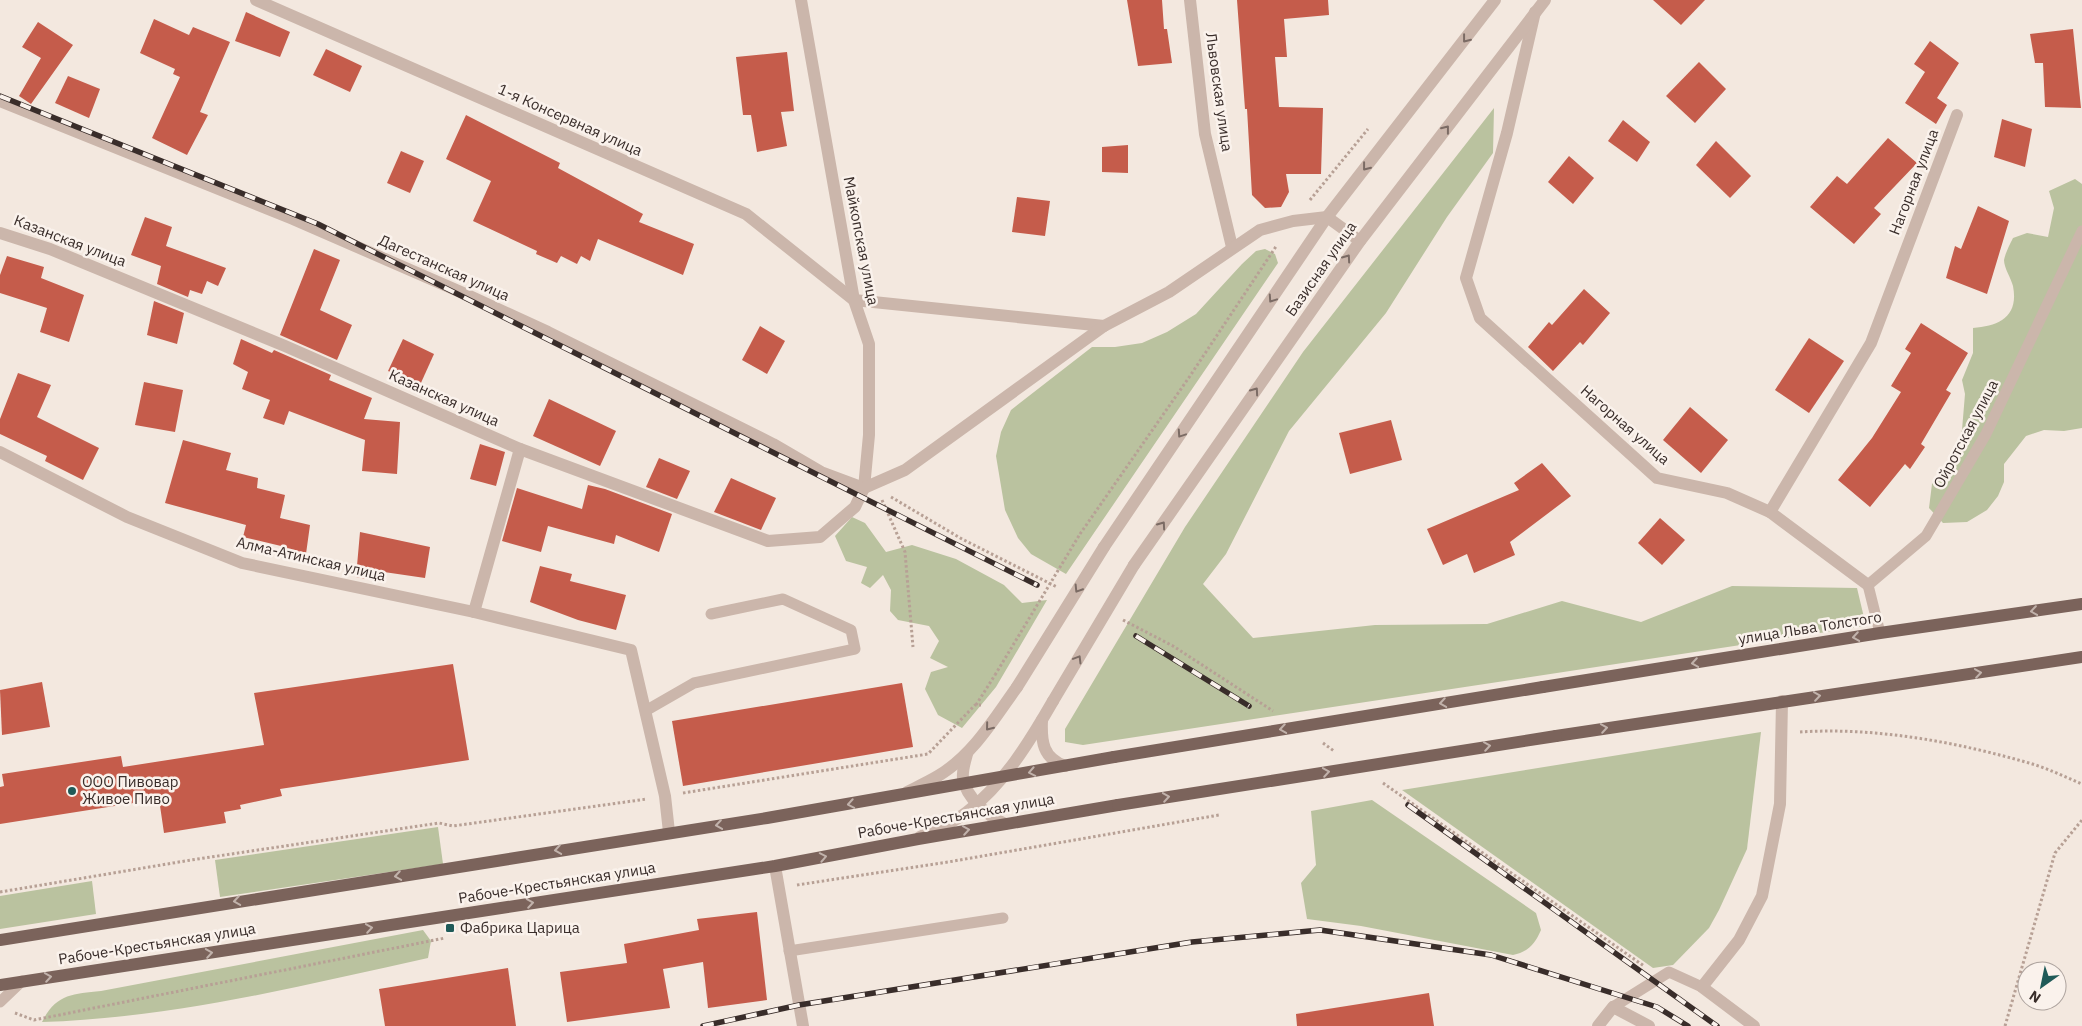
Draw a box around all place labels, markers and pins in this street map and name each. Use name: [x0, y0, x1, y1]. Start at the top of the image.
place label: ООО Пивовар Живое Пиво: [82, 772, 178, 808]
marker: ООО Пивовар Живое Пиво: [66, 785, 78, 797]
place label: Фабрика Царица: [460, 918, 580, 937]
marker: Фабрика Царица: [444, 922, 456, 934]

